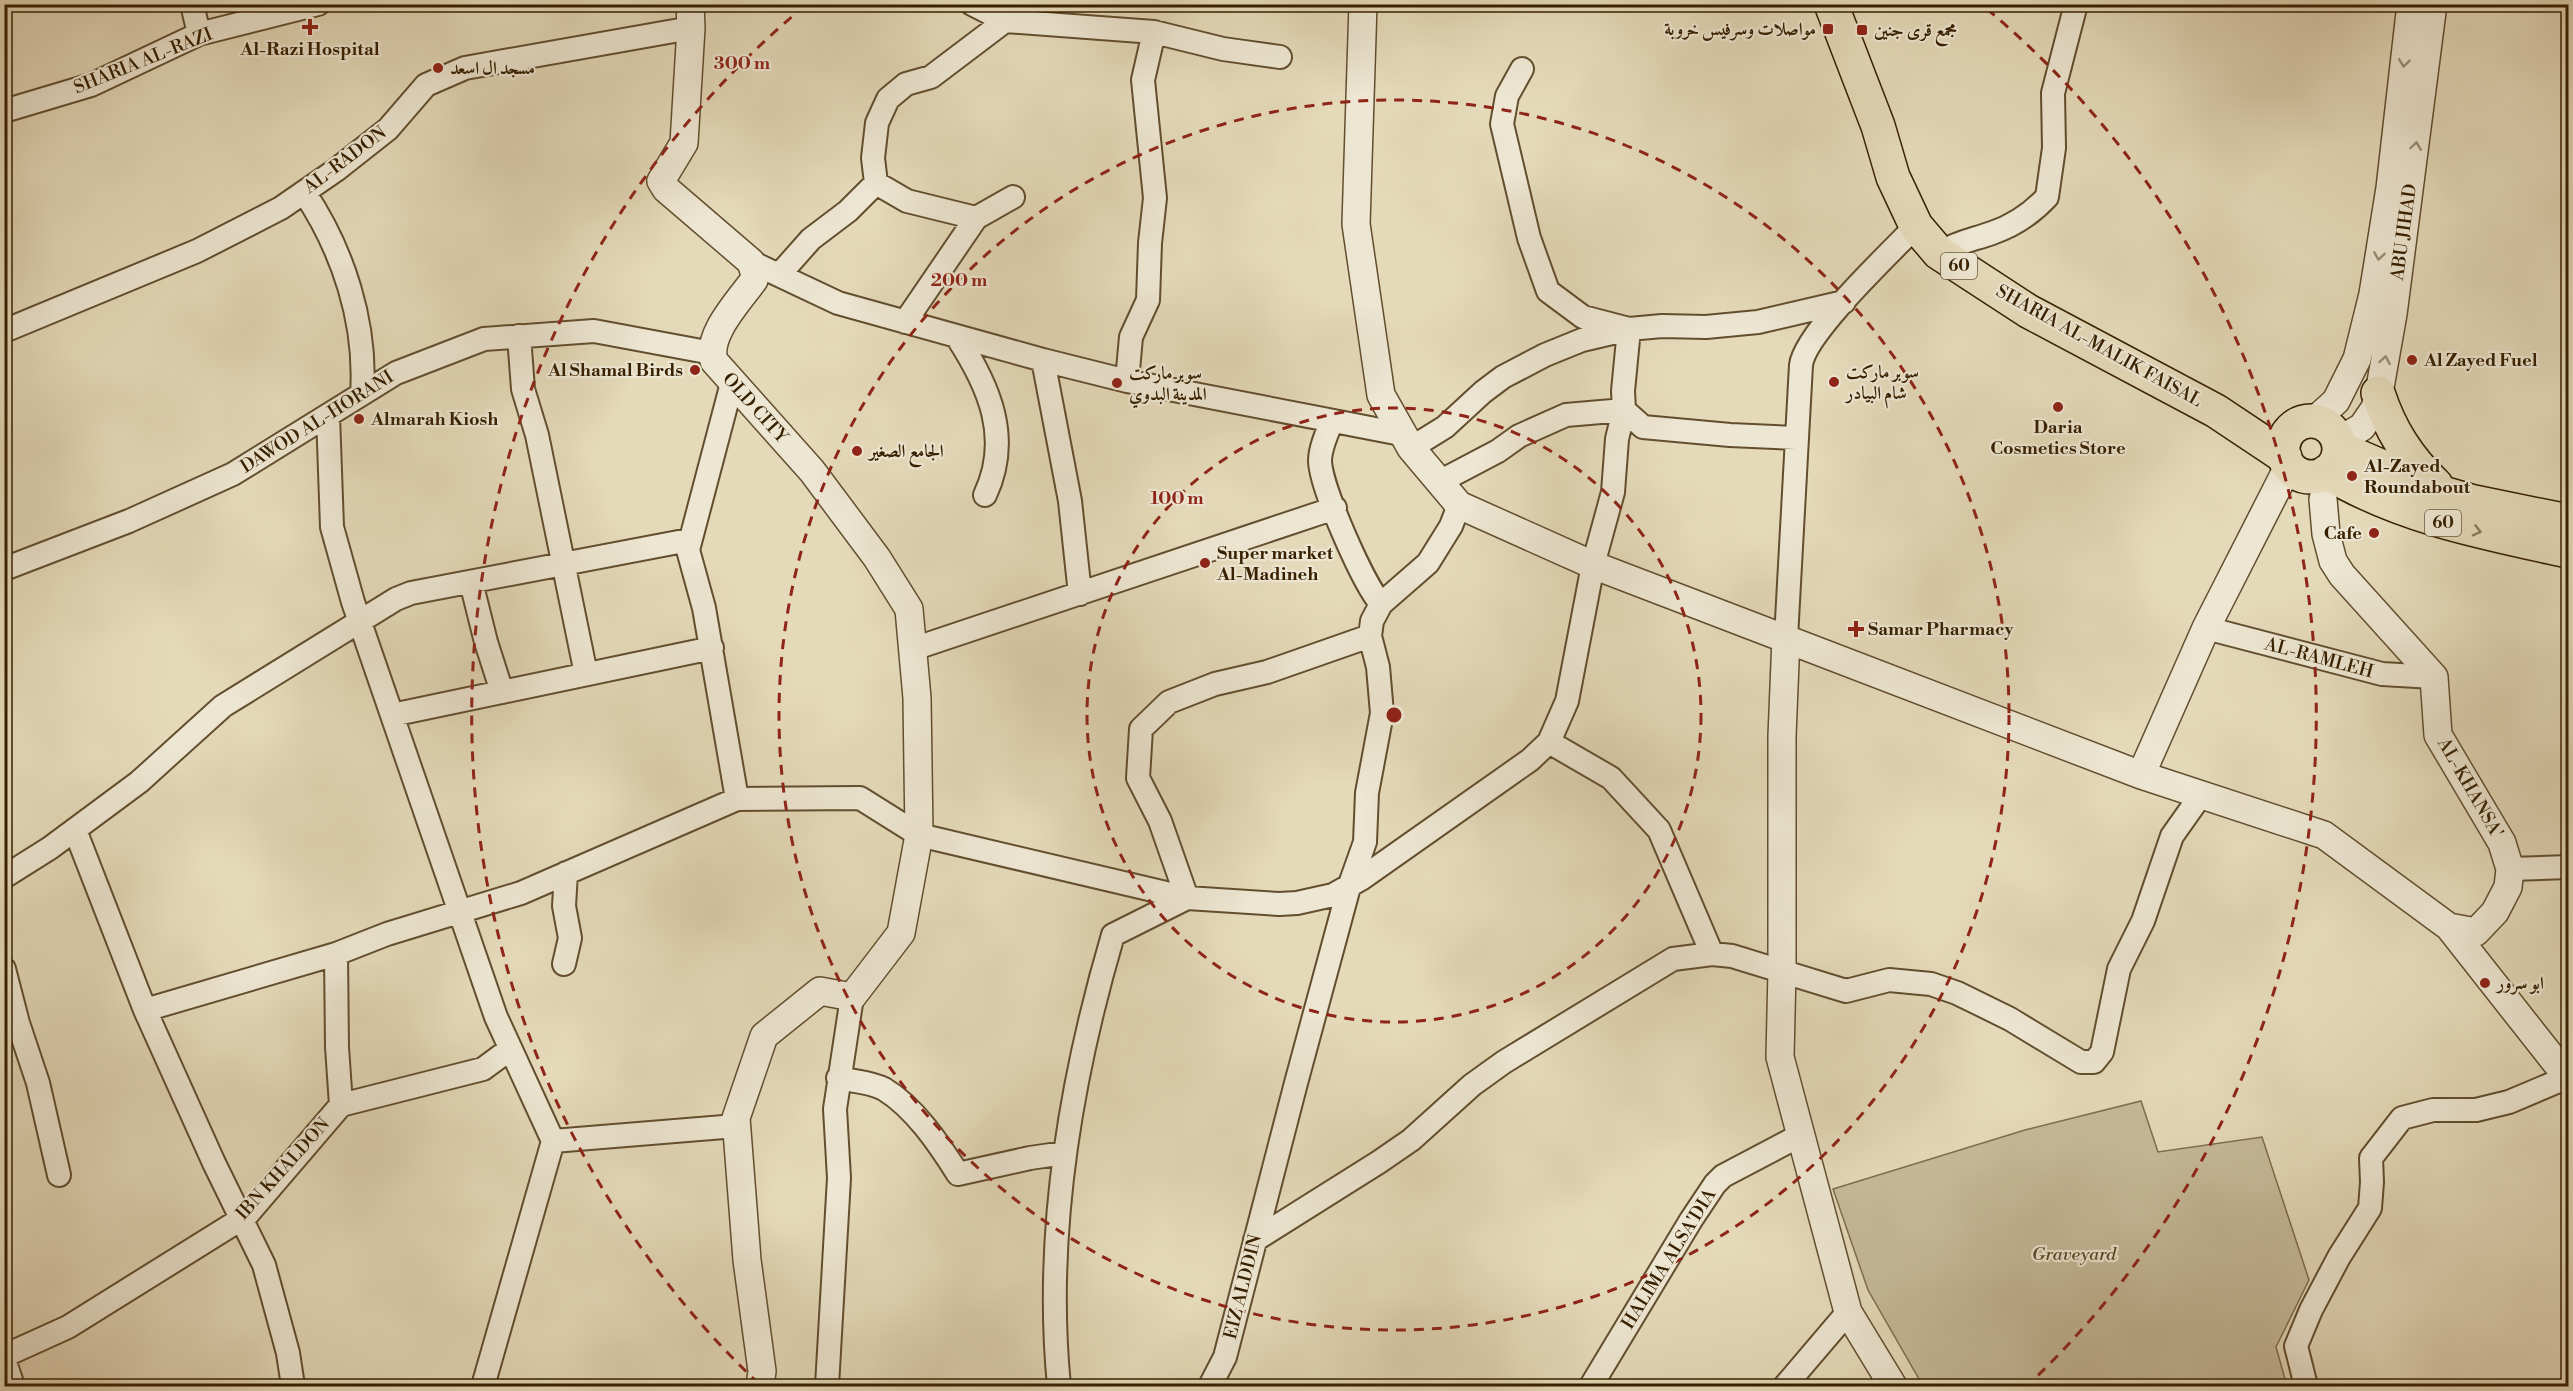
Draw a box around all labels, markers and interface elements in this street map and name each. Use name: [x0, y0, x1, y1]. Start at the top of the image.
marker: Al-Razi Hospital: [301, 18, 319, 36]
place label: مواصلات وسرفيس خروبة: [1664, 18, 1816, 41]
place label: مجمع قرى جنين: [1874, 19, 1957, 47]
marker: مواصلات وسرفيس خروبة: [1821, 22, 1835, 36]
street label: SHARIA AL-RAZI: [70, 23, 216, 99]
marker: مجمع قرى جنين: [1855, 23, 1869, 37]
place label: Al-Razi Hospital: [239, 38, 380, 61]
text: 300 m: [714, 52, 771, 75]
place label: مسجد ال اسعد: [450, 57, 535, 80]
one-way arrow: [2399, 58, 2411, 67]
marker: مسجد ال اسعد: [431, 61, 445, 75]
street label: AL-RADON: [298, 121, 391, 199]
one-way arrow: [2410, 141, 2422, 150]
street label: ABU JIHAD: [2386, 182, 2422, 283]
one-way arrow: [2374, 251, 2386, 261]
road number: 60: [1941, 253, 1977, 279]
text: 200 m: [931, 269, 988, 292]
street label: SHARIA AL-MALIK FAISAL: [1992, 280, 2206, 412]
place label: Al Zayed Fuel: [2423, 349, 2538, 372]
marker: Al Zayed Fuel: [2405, 353, 2419, 367]
one-way arrow: [2378, 355, 2391, 365]
place label: Al Shamal Birds: [547, 359, 683, 382]
place label: سوبر ماركت شام البيادر: [1844, 361, 1919, 409]
place label: سوبر ماركت المدينة البدوي: [1129, 362, 1207, 409]
marker: Al Shamal Birds: [688, 363, 702, 377]
street label: DAWOD AL-HORANI: [236, 365, 398, 478]
street label: OLD CITY: [717, 368, 794, 449]
marker: سوبر ماركت شام البيادر: [1827, 375, 1841, 389]
marker: سوبر ماركت المدينة البدوي: [1110, 376, 1124, 390]
marker: Daria Cosmetics Store: [2051, 400, 2065, 414]
place label: Almarah Kiosh: [370, 408, 498, 431]
marker: Almarah Kiosh: [352, 412, 366, 426]
place label: Daria Cosmetics Store: [1990, 416, 2126, 460]
place label: الجامع الصغير: [867, 440, 944, 468]
marker: الجامع الصغير: [850, 444, 864, 458]
place label: Al-Zayed Roundabout: [2363, 455, 2471, 499]
marker: Al-Zayed Roundabout: [2345, 469, 2359, 483]
text: 100 m: [1150, 487, 1204, 510]
road number: 60: [2425, 510, 2461, 536]
place label: Cafe: [2324, 522, 2362, 545]
one-way arrow: [2472, 524, 2482, 537]
marker: Cafe: [2367, 526, 2381, 540]
place label: Super market Al-Madineh: [1216, 542, 1334, 586]
marker: Super market Al-Madineh: [1198, 556, 1212, 570]
place label: Samar Pharmacy: [1868, 618, 2014, 641]
marker: Samar Pharmacy: [1849, 622, 1863, 636]
street label: AL-RAMLEH: [2261, 632, 2376, 684]
centre of rings: [1384, 705, 1404, 725]
street label: AL-KHANSA': [2432, 733, 2508, 842]
place label: ابو سرور: [2495, 972, 2544, 995]
marker: ابو سرور: [2478, 976, 2492, 990]
street label: IBN KHALDON: [231, 1113, 335, 1225]
street label: HALIMA ALSA'DIA: [1617, 1184, 1722, 1334]
street label: EIZ ALDDIN: [1219, 1232, 1267, 1342]
park label: Graveyard: [2032, 1243, 2117, 1266]

